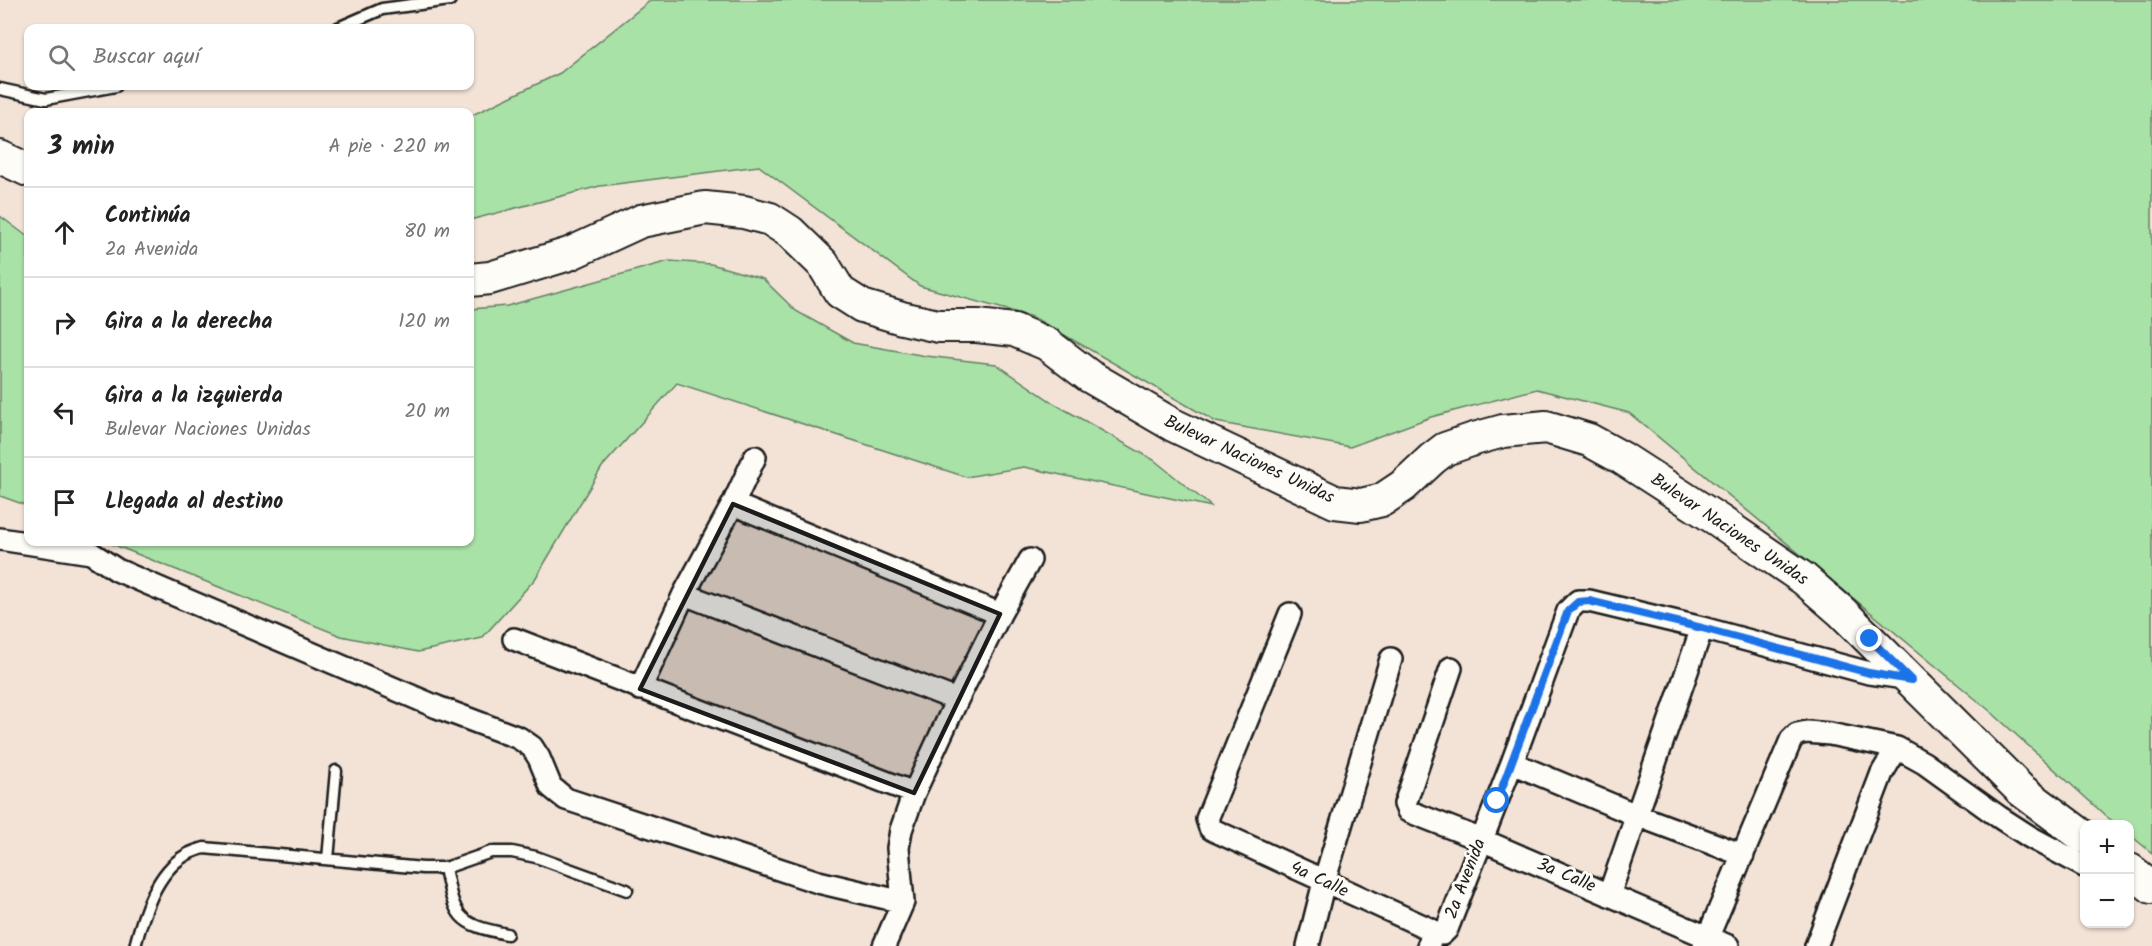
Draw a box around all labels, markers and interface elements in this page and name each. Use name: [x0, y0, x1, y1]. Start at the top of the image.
search box: [24, 24, 474, 90]
text: Buscar aquí: [93, 40, 200, 75]
icon: search: [45, 41, 78, 74]
text: 3 min: [48, 126, 115, 168]
text: A pie · 220 m: [329, 131, 450, 163]
text: Continúa: [105, 199, 190, 234]
icon: ahead: [48, 216, 81, 249]
text: 80 m: [404, 216, 450, 248]
text: 2a Avenida: [105, 234, 198, 266]
text: Gira a la derecha: [105, 305, 272, 340]
icon: right: [48, 306, 81, 339]
text: 120 m: [398, 306, 450, 338]
text: Gira a la izquierda: [105, 379, 283, 414]
icon: left: [48, 396, 81, 429]
text: 20 m: [404, 396, 450, 428]
street label: Bulevar Naciones Unidas: [1159, 408, 1339, 512]
text: Bulevar Naciones Unidas: [105, 414, 311, 446]
street label: Bulevar Naciones Unidas: [1644, 466, 1814, 594]
text: Llegada al destino: [105, 485, 283, 520]
icon: arrive: [48, 486, 81, 519]
route end: [1856, 625, 1882, 651]
route start: [1483, 787, 1509, 813]
map controls: [2080, 820, 2134, 928]
button: +: [2080, 820, 2134, 874]
street label: 2a Avenida: [1437, 835, 1495, 923]
street label: 3a Calle: [1532, 851, 1600, 901]
street label: 4a Calle: [1285, 854, 1353, 906]
button: −: [2080, 874, 2134, 928]

